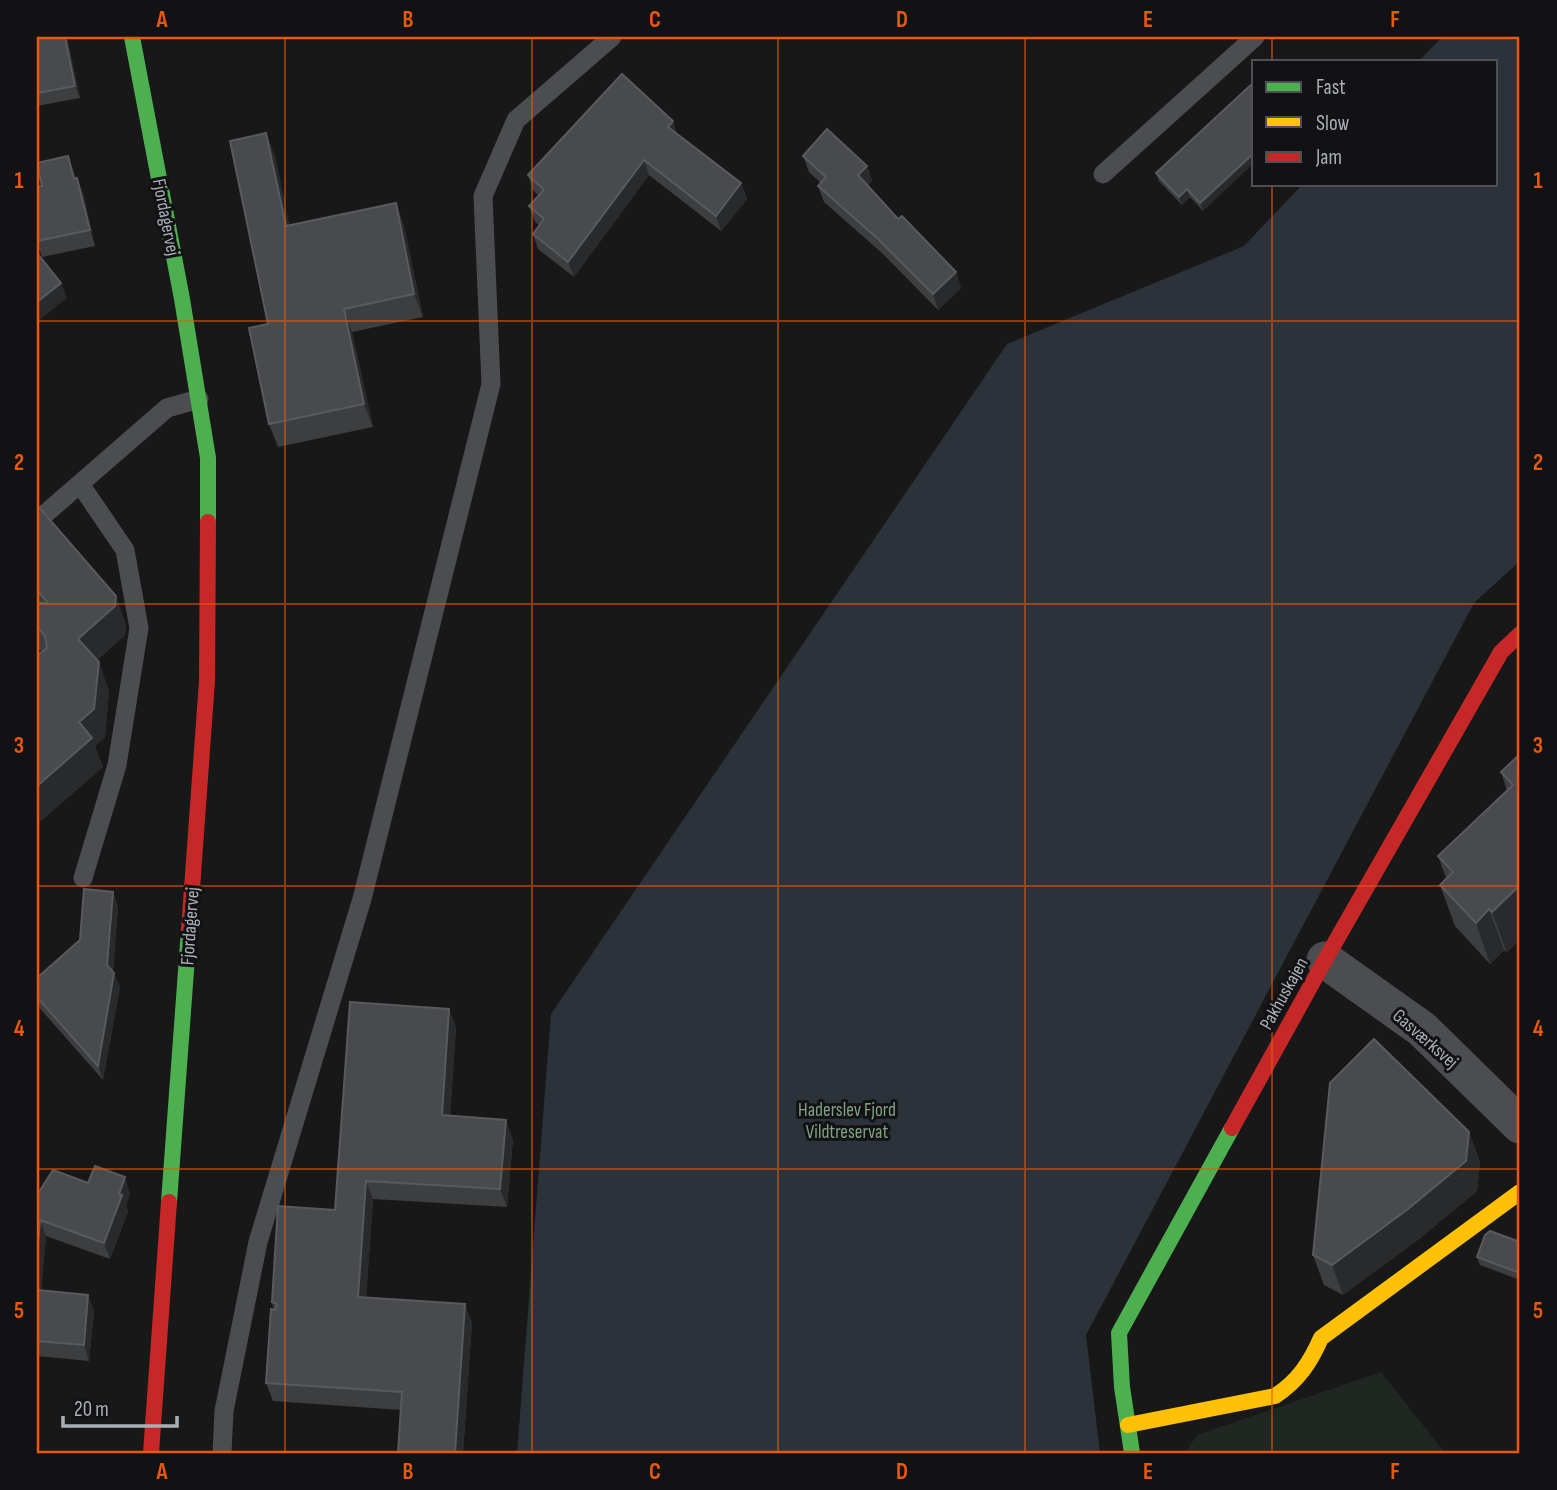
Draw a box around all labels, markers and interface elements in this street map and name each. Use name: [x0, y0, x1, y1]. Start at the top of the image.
text: A: [156, 6, 169, 34]
text: B: [403, 6, 414, 34]
text: C: [649, 6, 661, 34]
text: D: [896, 6, 908, 34]
text: E: [1143, 6, 1153, 34]
text: F: [1390, 6, 1400, 34]
legend: [1252, 60, 1498, 186]
text: Fast: [1316, 75, 1346, 100]
text: Slow: [1316, 111, 1350, 136]
text: Jam: [1315, 145, 1342, 170]
text: 1: [14, 167, 24, 195]
text: 1: [1533, 167, 1543, 195]
street label: Fjordagervej: [147, 177, 184, 258]
text: 2: [14, 449, 24, 477]
text: 2: [1533, 449, 1543, 477]
text: 3: [14, 732, 24, 760]
text: 3: [1533, 732, 1543, 760]
street label: Fjordagervej: [176, 886, 205, 966]
street label: Pakhuskajen: [1255, 954, 1314, 1034]
street label: Gasværksvej: [1388, 1004, 1463, 1074]
text: 4: [14, 1015, 25, 1043]
text: 4: [1533, 1015, 1544, 1043]
park label: Haderslev Fjord Vildtreservat: [798, 1099, 896, 1144]
text: 5: [14, 1297, 24, 1325]
text: 5: [1533, 1297, 1543, 1325]
scale bar: [63, 1385, 177, 1429]
text: 20 m: [74, 1397, 109, 1422]
text: A: [156, 1458, 169, 1486]
text: B: [403, 1458, 414, 1486]
text: C: [649, 1458, 661, 1486]
text: D: [896, 1458, 908, 1486]
text: E: [1143, 1458, 1153, 1486]
text: F: [1390, 1458, 1400, 1486]

